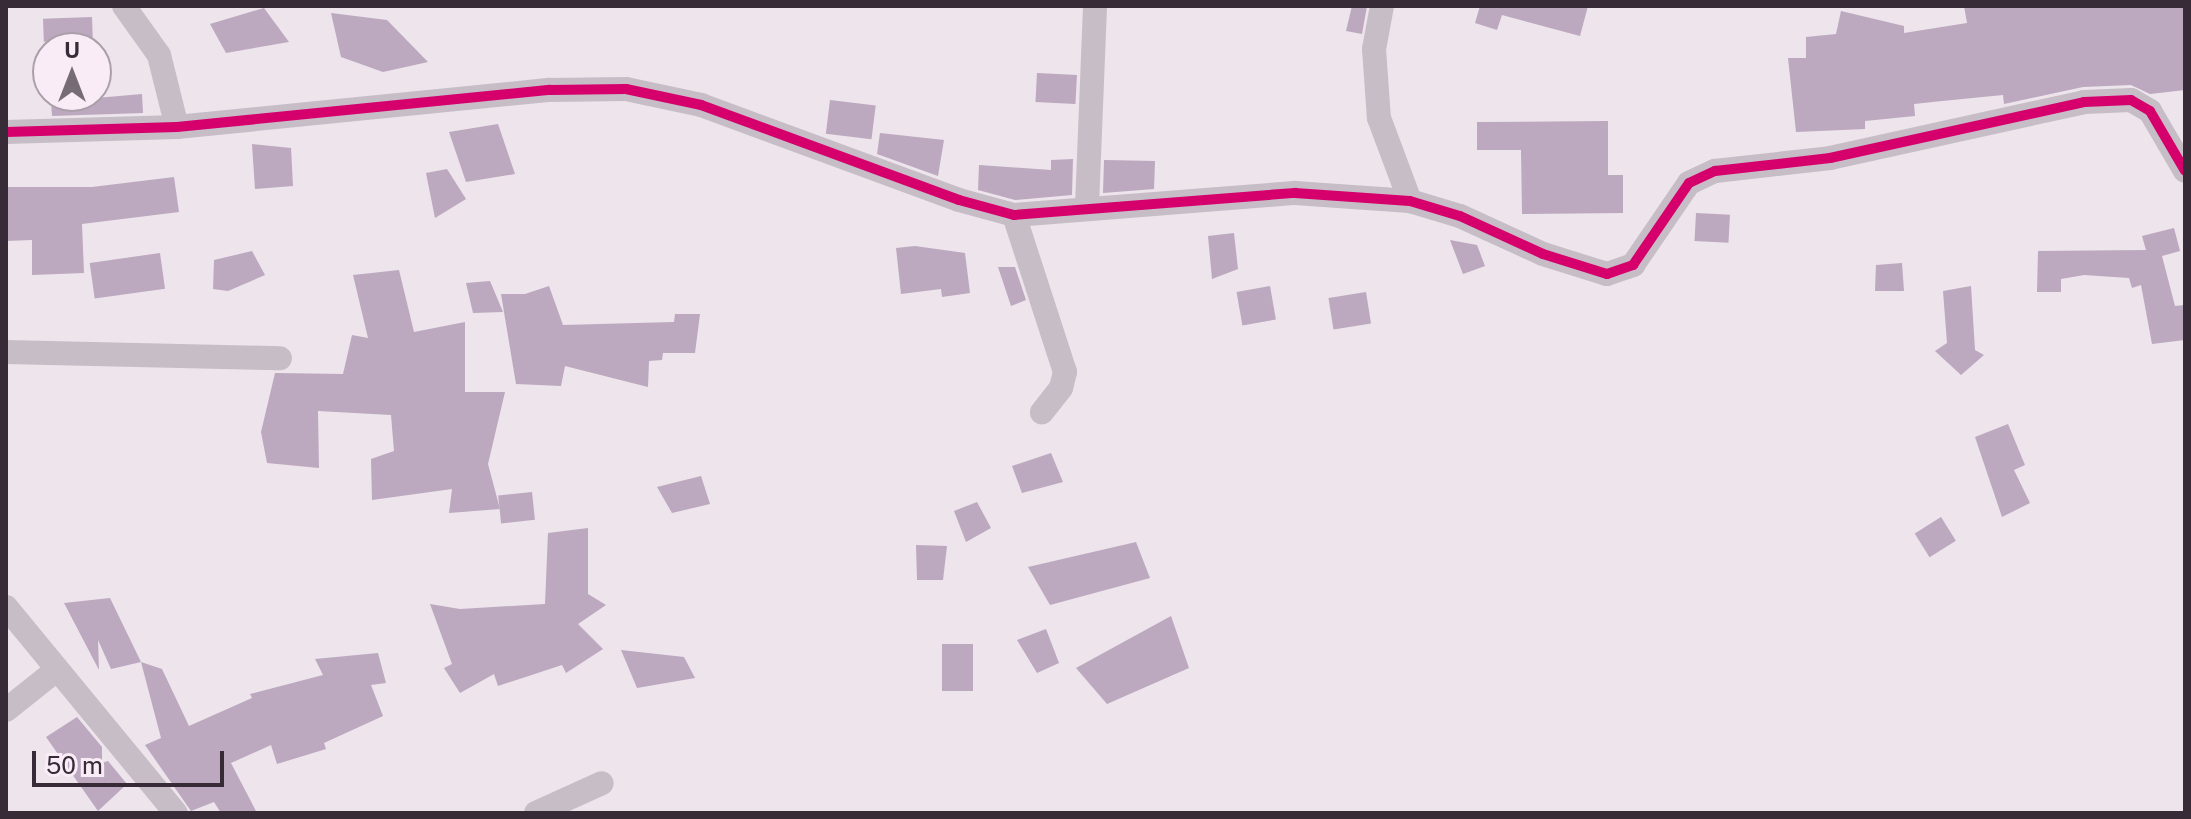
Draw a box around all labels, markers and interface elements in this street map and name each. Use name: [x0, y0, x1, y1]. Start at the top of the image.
north arrow: [32, 32, 112, 112]
text: U: [64, 37, 80, 63]
scale bar: [36, 735, 228, 785]
text: 50 m: [46, 751, 103, 779]

